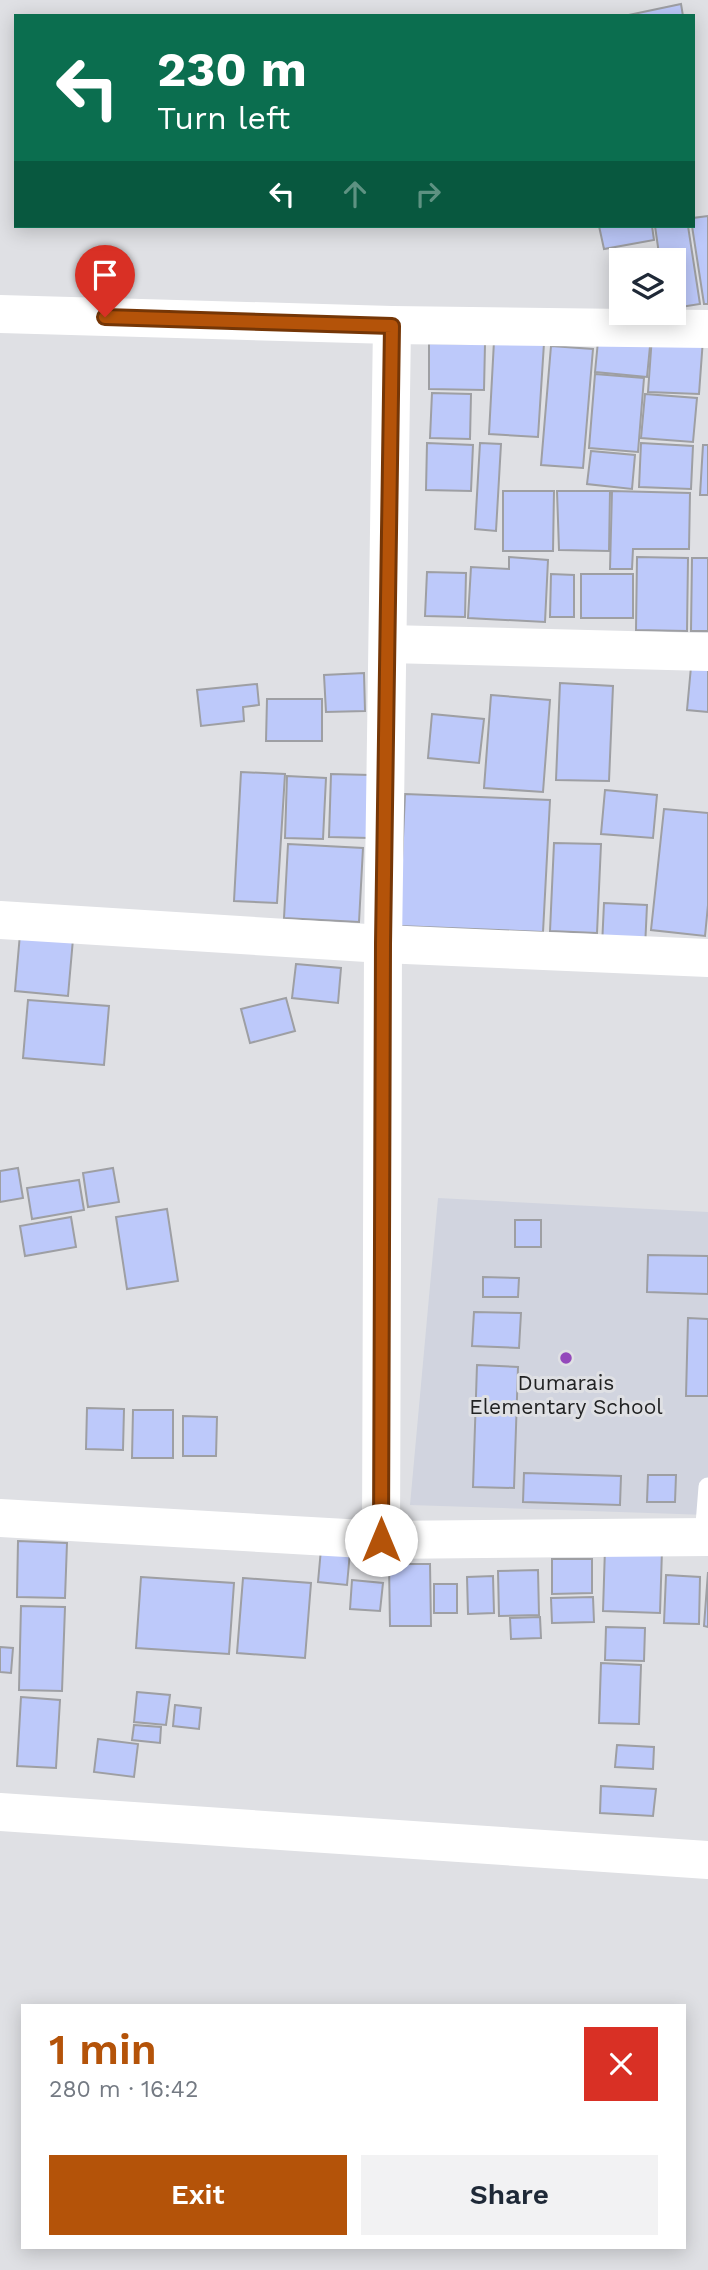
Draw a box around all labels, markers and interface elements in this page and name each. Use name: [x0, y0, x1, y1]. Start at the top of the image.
text: 230 m: [157, 40, 307, 98]
icon: left: [42, 42, 133, 133]
text: Turn left: [157, 99, 290, 137]
icon: left: [263, 175, 301, 213]
icon: ahead: [336, 175, 374, 213]
icon: right: [409, 175, 447, 213]
pin: [75, 245, 135, 317]
map controls: [609, 248, 686, 325]
button: layers: [609, 248, 686, 325]
icon: arrive: [86, 256, 124, 294]
marker: Dumarais Elementary School: [558, 1350, 574, 1366]
place label: Dumarais Elementary School: [469, 1370, 663, 1419]
position arrow: [344, 1503, 418, 1577]
text: 1 min: [49, 2025, 157, 2074]
button: close: [584, 2027, 658, 2101]
text: 280 m · 16:42: [49, 2076, 198, 2103]
button: Exit: [49, 2155, 347, 2235]
button: Share: [361, 2155, 658, 2235]

